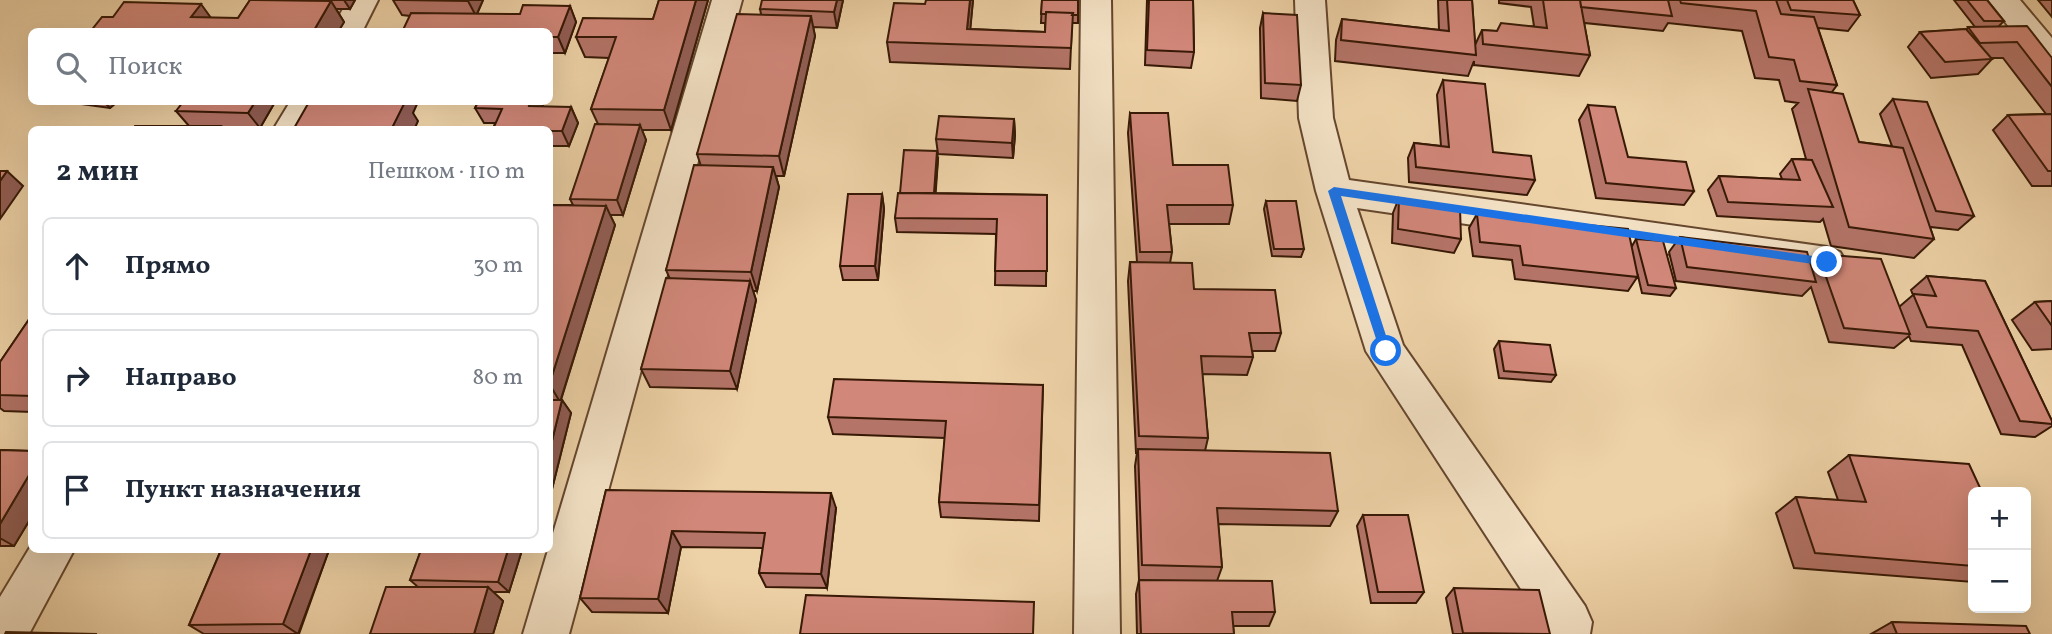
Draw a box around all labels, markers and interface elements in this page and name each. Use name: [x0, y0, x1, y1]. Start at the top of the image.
search box: [28, 28, 553, 105]
icon: search: [52, 48, 90, 86]
text: Поиск: [108, 49, 182, 85]
text: 2 мин: [56, 151, 139, 193]
text: Пешком · 110 m: [368, 156, 525, 188]
route end: [1811, 246, 1842, 277]
icon: ahead: [58, 247, 96, 285]
text: Прямо: [125, 248, 210, 284]
text: 30 m: [473, 250, 523, 282]
route start: [1370, 335, 1401, 366]
icon: right: [58, 359, 96, 397]
text: Направо: [125, 360, 237, 396]
text: 80 m: [473, 362, 523, 394]
icon: arrive: [58, 471, 96, 509]
text: Пункт назначения: [125, 472, 361, 508]
map controls: [1968, 487, 2031, 613]
button: +: [1968, 487, 2031, 550]
button: −: [1968, 550, 2031, 613]

